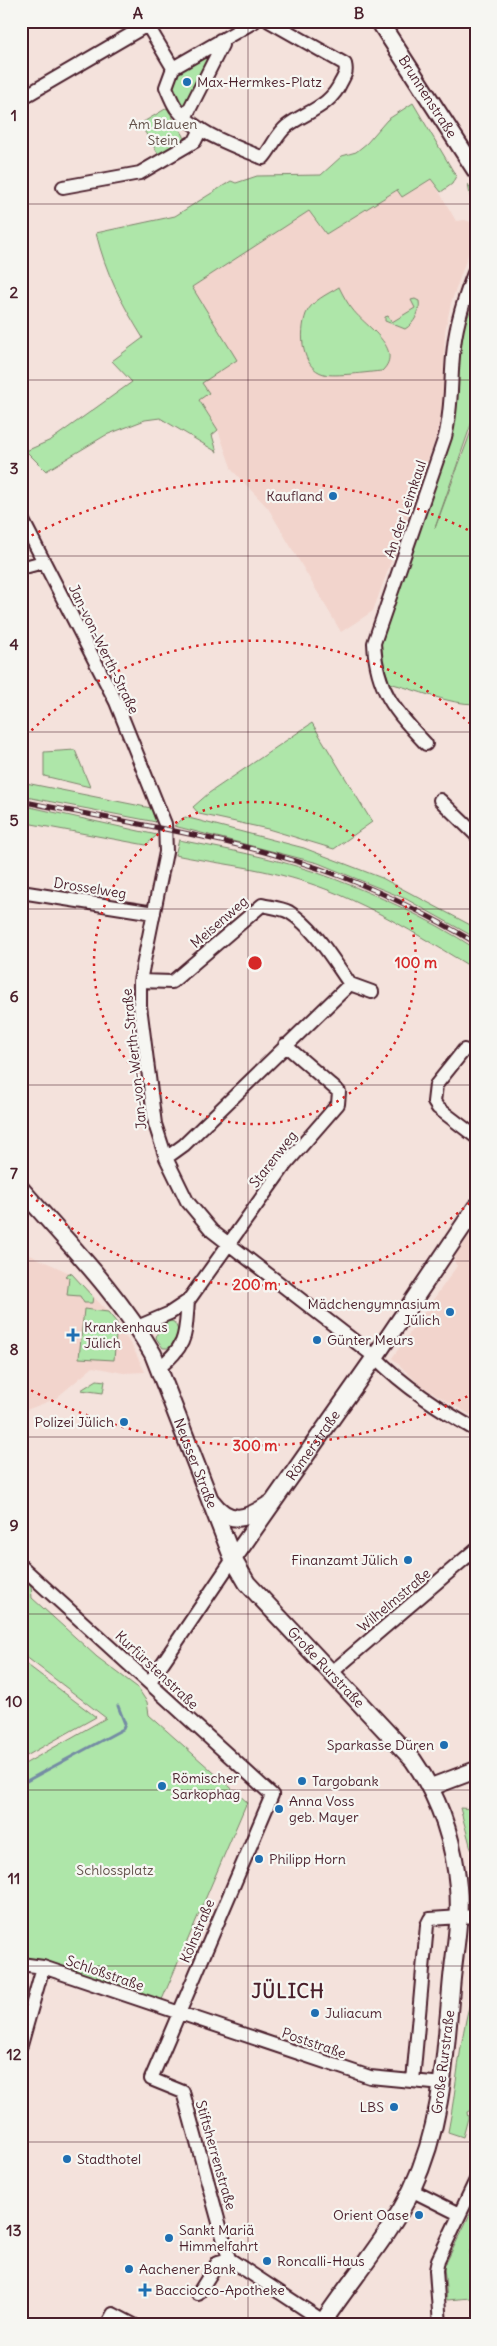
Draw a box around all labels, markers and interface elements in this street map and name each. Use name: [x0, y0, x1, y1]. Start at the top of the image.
text: A: [133, 3, 143, 23]
text: B: [354, 3, 365, 23]
street label: Brunnenstraße: [395, 52, 461, 141]
place label: Max-Hermkes-Platz: [197, 73, 322, 91]
marker: Max-Hermkes-Platz: [181, 76, 193, 88]
text: 1: [11, 105, 17, 125]
park label: Am Blauen Stein: [129, 115, 197, 149]
text: 2: [10, 282, 19, 302]
text: 3: [9, 458, 19, 478]
street label: An der Leimkaul: [380, 458, 430, 560]
place label: Kaufland: [266, 487, 323, 505]
marker: Kaufland: [327, 490, 339, 502]
street label: Jan-von-Werth-Straße: [65, 581, 143, 717]
text: 4: [9, 634, 19, 654]
text: 5: [9, 810, 19, 830]
street label: Drosselweg: [52, 873, 128, 903]
street label: Meisenweg: [187, 892, 251, 952]
text: 100 m: [395, 953, 437, 972]
centre of rings: [246, 954, 264, 972]
text: 6: [9, 986, 19, 1006]
street label: Jan-von-Werth-Straße: [118, 988, 150, 1130]
street label: Starenweg: [245, 1127, 301, 1191]
text: 7: [10, 1163, 18, 1183]
text: 200 m: [233, 1275, 277, 1294]
place label: Mädchengymnasium Jülich: [308, 1295, 440, 1329]
marker: Mädchengymnasium Jülich: [444, 1306, 456, 1318]
place label: Krankenhaus Jülich: [84, 1318, 168, 1352]
marker: Krankenhaus Jülich: [66, 1328, 80, 1342]
place label: Günter Meurs: [327, 1331, 413, 1349]
marker: Günter Meurs: [311, 1334, 323, 1346]
text: 8: [9, 1339, 19, 1359]
street label: Römerstraße: [282, 1407, 344, 1484]
place label: Polizei Jülich: [35, 1413, 114, 1431]
street label: Neusser Straße: [170, 1415, 221, 1511]
marker: Polizei Jülich: [118, 1416, 130, 1428]
text: 300 m: [233, 1436, 278, 1455]
text: 9: [9, 1515, 19, 1535]
place label: Finanzamt Jülich: [291, 1551, 398, 1569]
marker: Finanzamt Jülich: [402, 1554, 414, 1566]
street label: Wilhelmstraße: [354, 1564, 434, 1636]
street label: Große Rurstraße: [284, 1623, 368, 1712]
street label: Kurfürstenstraße: [112, 1627, 202, 1713]
text: 10: [6, 1691, 22, 1711]
place label: Sparkasse Düren: [327, 1736, 434, 1754]
marker: Sparkasse Düren: [438, 1739, 450, 1751]
place label: Römischer Sarkophag: [172, 1769, 240, 1803]
place label: Targobank: [312, 1772, 379, 1790]
marker: Targobank: [296, 1775, 308, 1787]
marker: Römischer Sarkophag: [156, 1780, 168, 1792]
place label: Anna Voss geb. Mayer: [289, 1792, 359, 1826]
marker: Anna Voss geb. Mayer: [273, 1803, 285, 1815]
place label: Philipp Horn: [269, 1850, 346, 1868]
marker: Philipp Horn: [253, 1853, 265, 1865]
park label: Schlossplatz: [76, 1861, 154, 1879]
text: 11: [8, 1868, 20, 1888]
street label: Kölnstraße: [176, 1896, 218, 1966]
street label: Schloßstraße: [64, 1951, 146, 1995]
district label: JÜLICH: [251, 1978, 325, 2003]
place label: Juliacum: [325, 2004, 382, 2022]
marker: Juliacum: [309, 2007, 321, 2019]
street label: Große Rurstraße: [428, 2009, 458, 2115]
street label: Poststraße: [279, 2024, 349, 2062]
text: 12: [6, 2044, 22, 2064]
street label: Stiftsherrenstraße: [192, 2098, 240, 2212]
place label: LBS: [359, 2098, 384, 2116]
marker: LBS: [388, 2101, 400, 2113]
place label: Stadthotel: [77, 2150, 141, 2168]
marker: Stadthotel: [61, 2153, 73, 2165]
place label: Orient Oase: [333, 2206, 409, 2224]
marker: Orient Oase: [413, 2209, 425, 2221]
text: 13: [6, 2220, 22, 2240]
place label: Sankt Mariä Himmelfahrt: [179, 2221, 259, 2255]
marker: Sankt Mariä Himmelfahrt: [163, 2232, 175, 2244]
place label: Roncalli-Haus: [277, 2252, 365, 2270]
marker: Roncalli-Haus: [261, 2255, 273, 2267]
place label: Aachener Bank: [139, 2260, 236, 2278]
marker: Aachener Bank: [123, 2263, 135, 2275]
place label: Bacciocco-Apotheke: [155, 2281, 285, 2299]
marker: Bacciocco-Apotheke: [139, 2284, 151, 2296]

